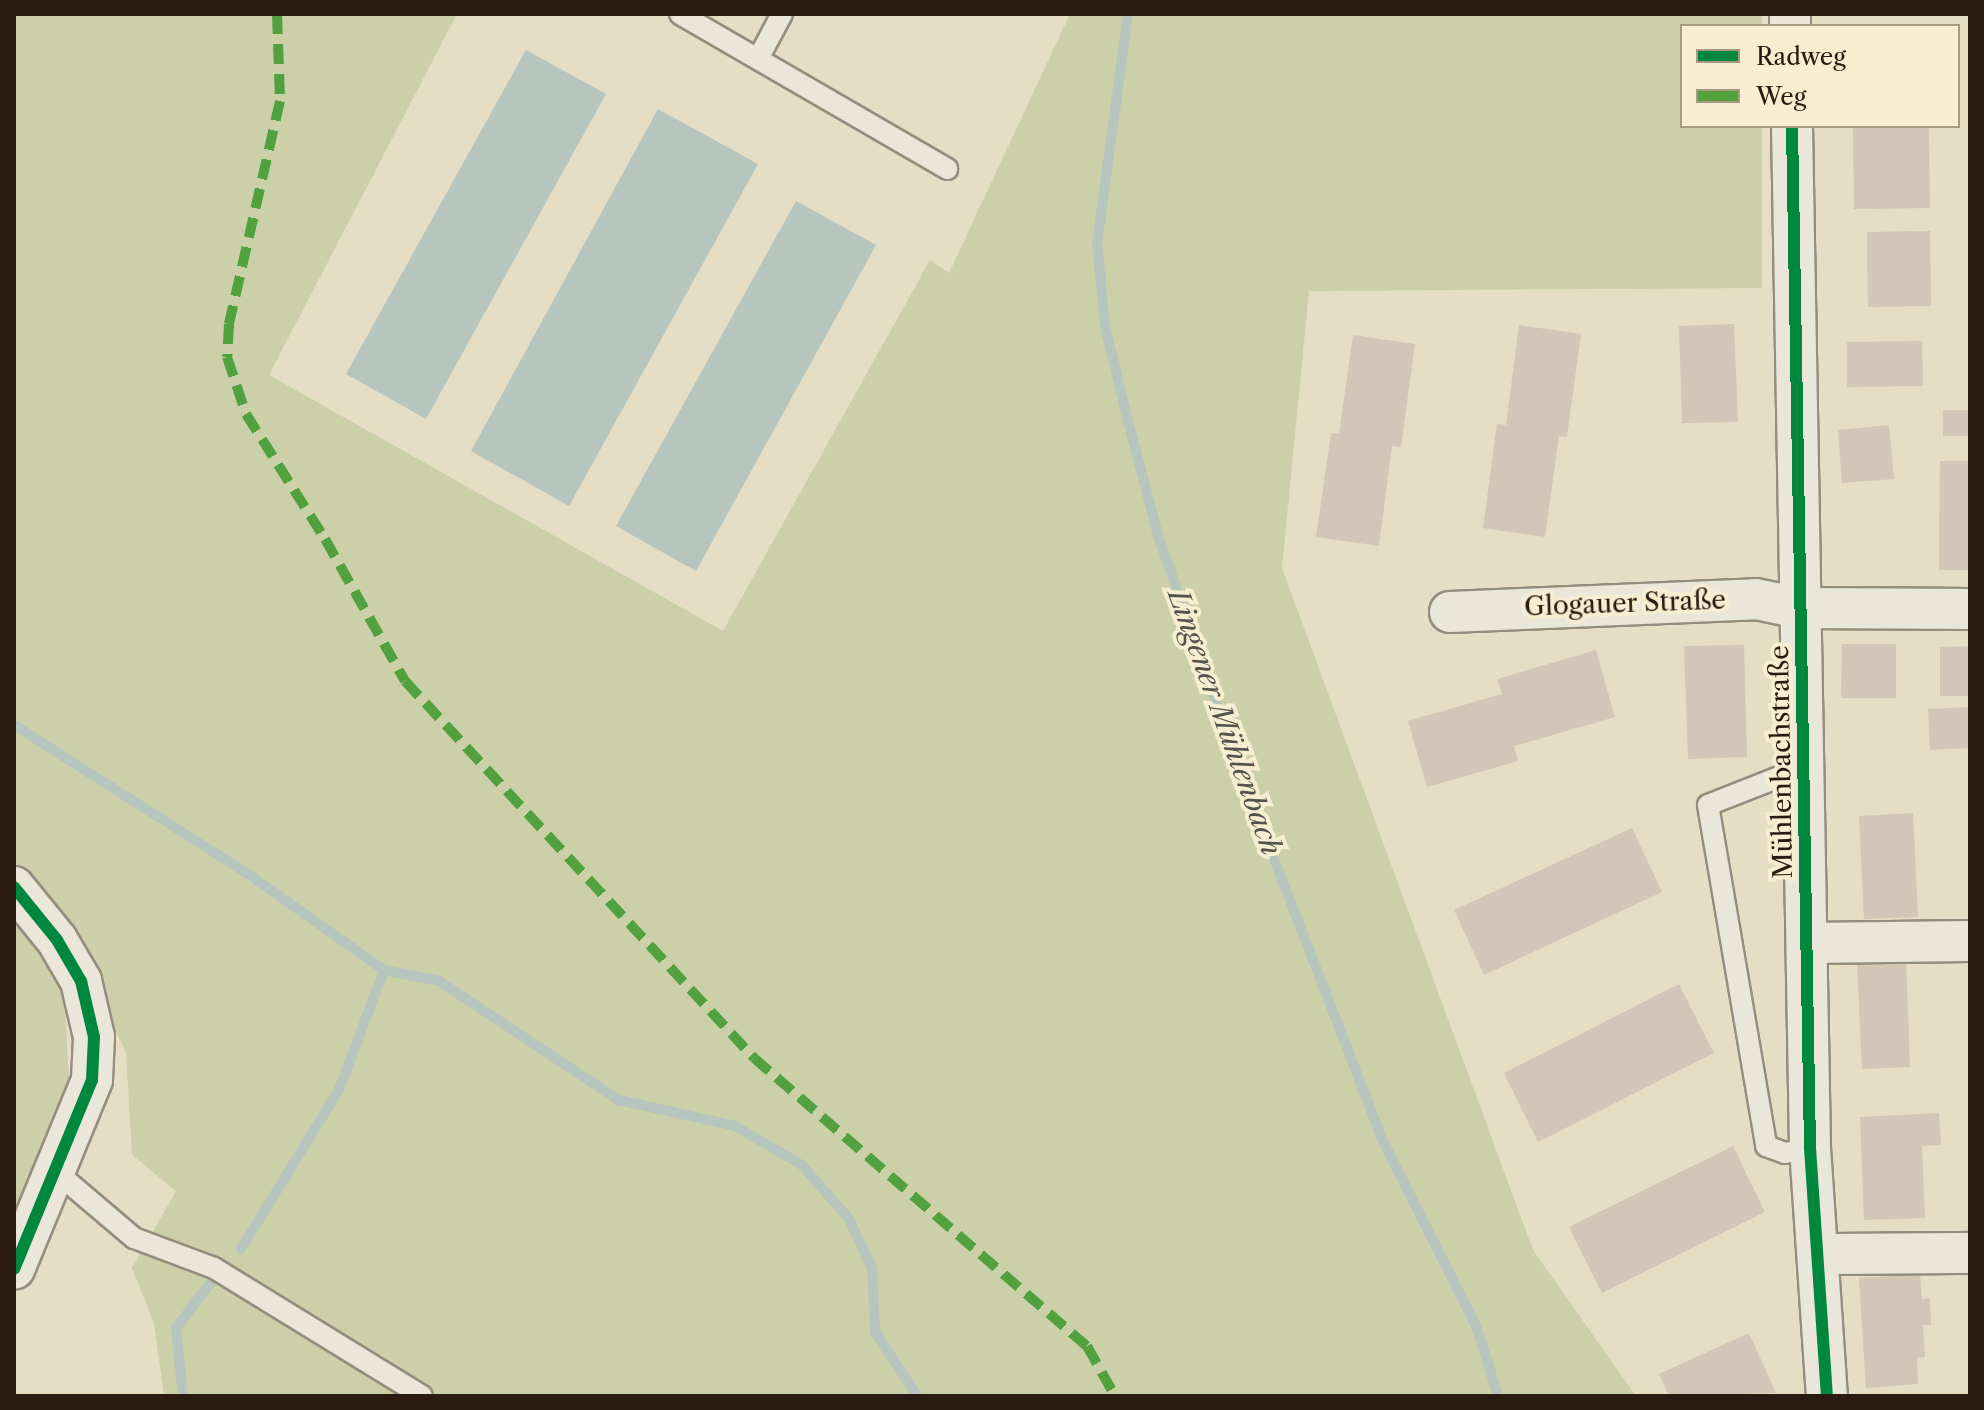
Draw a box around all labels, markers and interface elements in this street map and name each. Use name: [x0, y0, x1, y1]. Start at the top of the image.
legend: [1680, 24, 1960, 128]
text: Radweg: [1756, 42, 1846, 71]
text: Weg: [1756, 82, 1806, 111]
water label: Lingener Mühlenbach: [1161, 584, 1289, 860]
street label: Glogauer Straße: [1523, 585, 1727, 623]
street label: Mühlenbachstraße: [1764, 645, 1800, 879]

